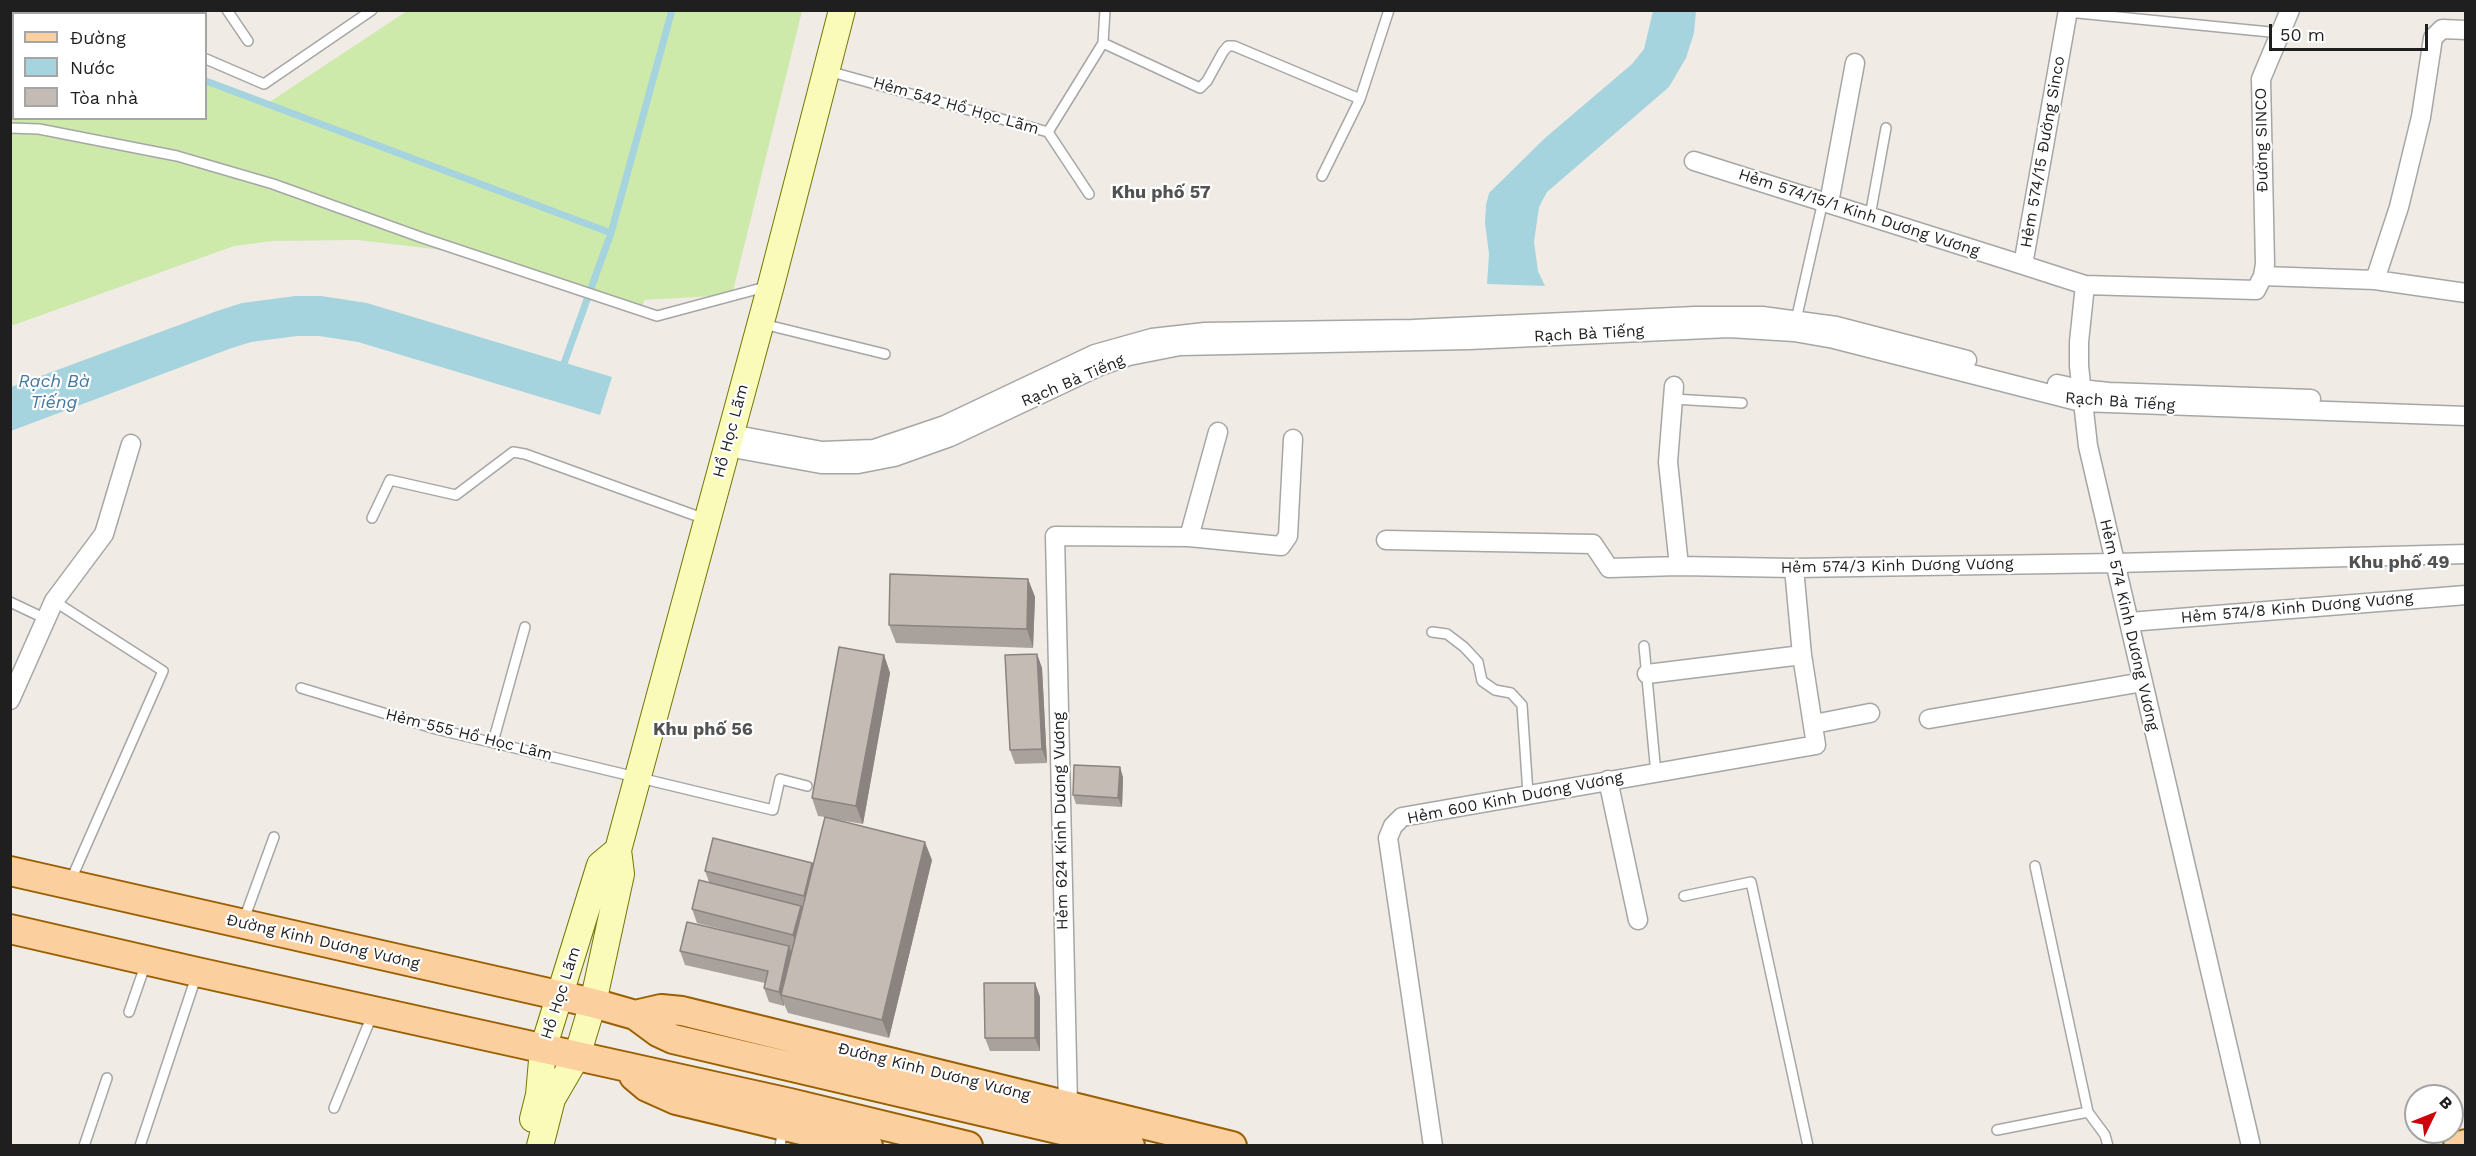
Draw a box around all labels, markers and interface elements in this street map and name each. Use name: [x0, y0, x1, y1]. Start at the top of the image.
legend: [12, 12, 207, 120]
scale bar: [2272, 12, 2431, 50]
text: 50 m: [2280, 24, 2325, 45]
text: Đường: [70, 27, 126, 48]
street label: Hẻm 574/15 Đường Sinco: [2017, 55, 2069, 249]
text: Nước: [70, 57, 115, 78]
street label: Hẻm 542 Hồ Học Lãm: [871, 73, 1041, 139]
text: Tòa nhà: [70, 87, 138, 108]
street label: Đường SINCO: [2251, 87, 2273, 193]
street label: Hẻm 574/15/1 Kinh Dương Vương: [1736, 165, 1982, 261]
district label: Khu phố 57: [1111, 182, 1211, 204]
street label: Rạch Bà Tiếng: [1533, 322, 1645, 346]
street label: Rạch Bà Tiếng: [1018, 351, 1128, 411]
water label: Rạch Bà Tiếng: [18, 371, 90, 413]
street label: Hồ Học Lãm: [709, 382, 753, 480]
street label: Rạch Bà Tiếng: [2064, 389, 2176, 415]
street label: Hẻm 574 Kinh Dương Vương: [2095, 517, 2163, 733]
district label: Khu phố 49: [2348, 552, 2450, 574]
street label: Hẻm 574/3 Kinh Dương Vương: [1780, 554, 2014, 578]
street label: Hẻm 574/8 Kinh Dương Vương: [2180, 588, 2414, 628]
street label: Hẻm 555 Hồ Học Lãm: [384, 705, 554, 765]
street label: Hẻm 624 Kinh Dương Vương: [1049, 712, 1073, 930]
district label: Khu phố 56: [653, 719, 753, 741]
street label: Hẻm 600 Kinh Dương Vương: [1406, 768, 1624, 828]
street label: Đường Kinh Dương Vương: [225, 910, 421, 974]
street label: Hồ Học Lãm: [537, 944, 585, 1042]
street label: Đường Kinh Dương Vương: [836, 1039, 1032, 1105]
north arrow: [2404, 1084, 2464, 1144]
text: B: [2435, 1092, 2457, 1113]

